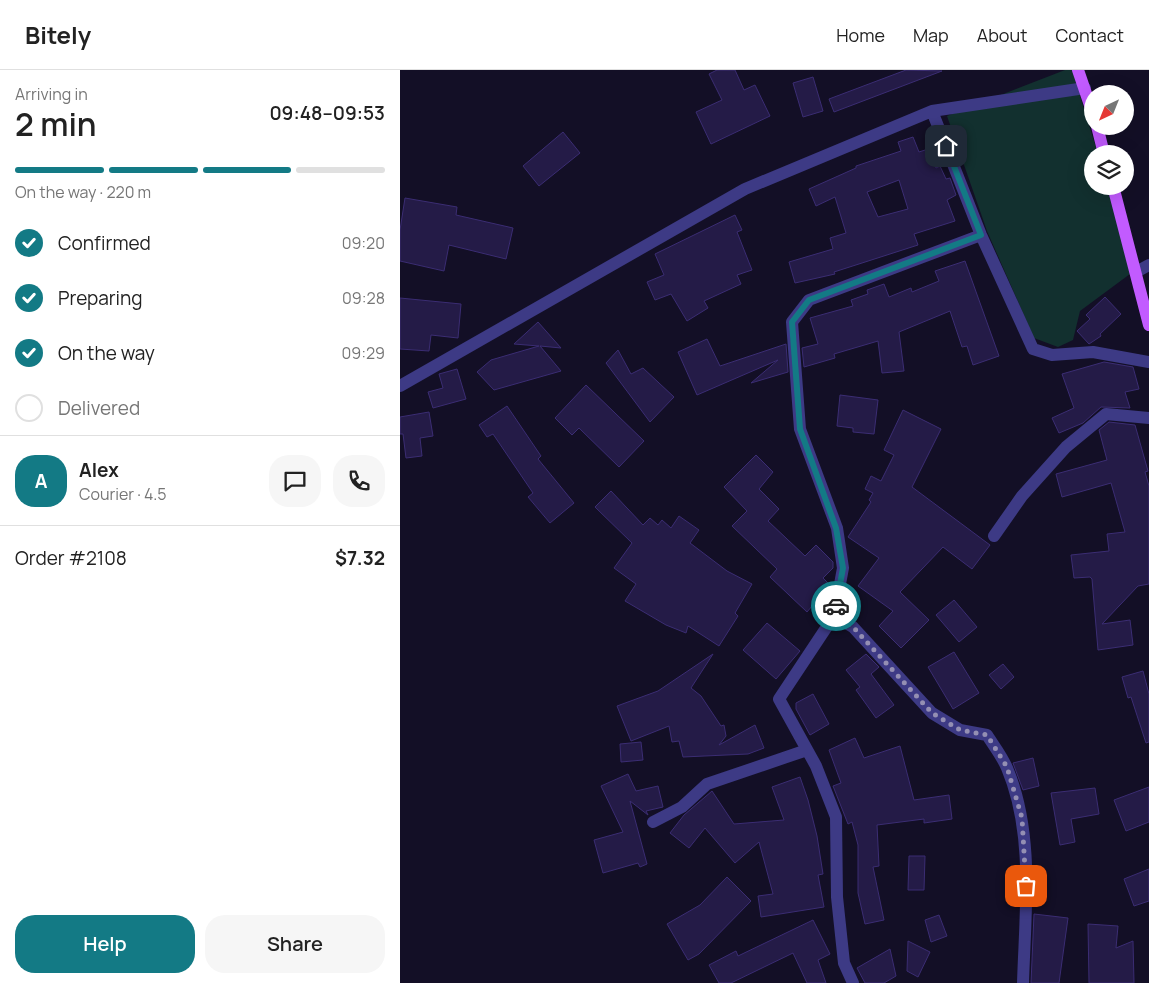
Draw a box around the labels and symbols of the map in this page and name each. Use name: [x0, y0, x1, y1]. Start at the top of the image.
north arrow: [1084, 85, 1134, 135]
pin: [925, 125, 967, 167]
courier: [811, 581, 861, 631]
pin: [1005, 865, 1047, 907]

